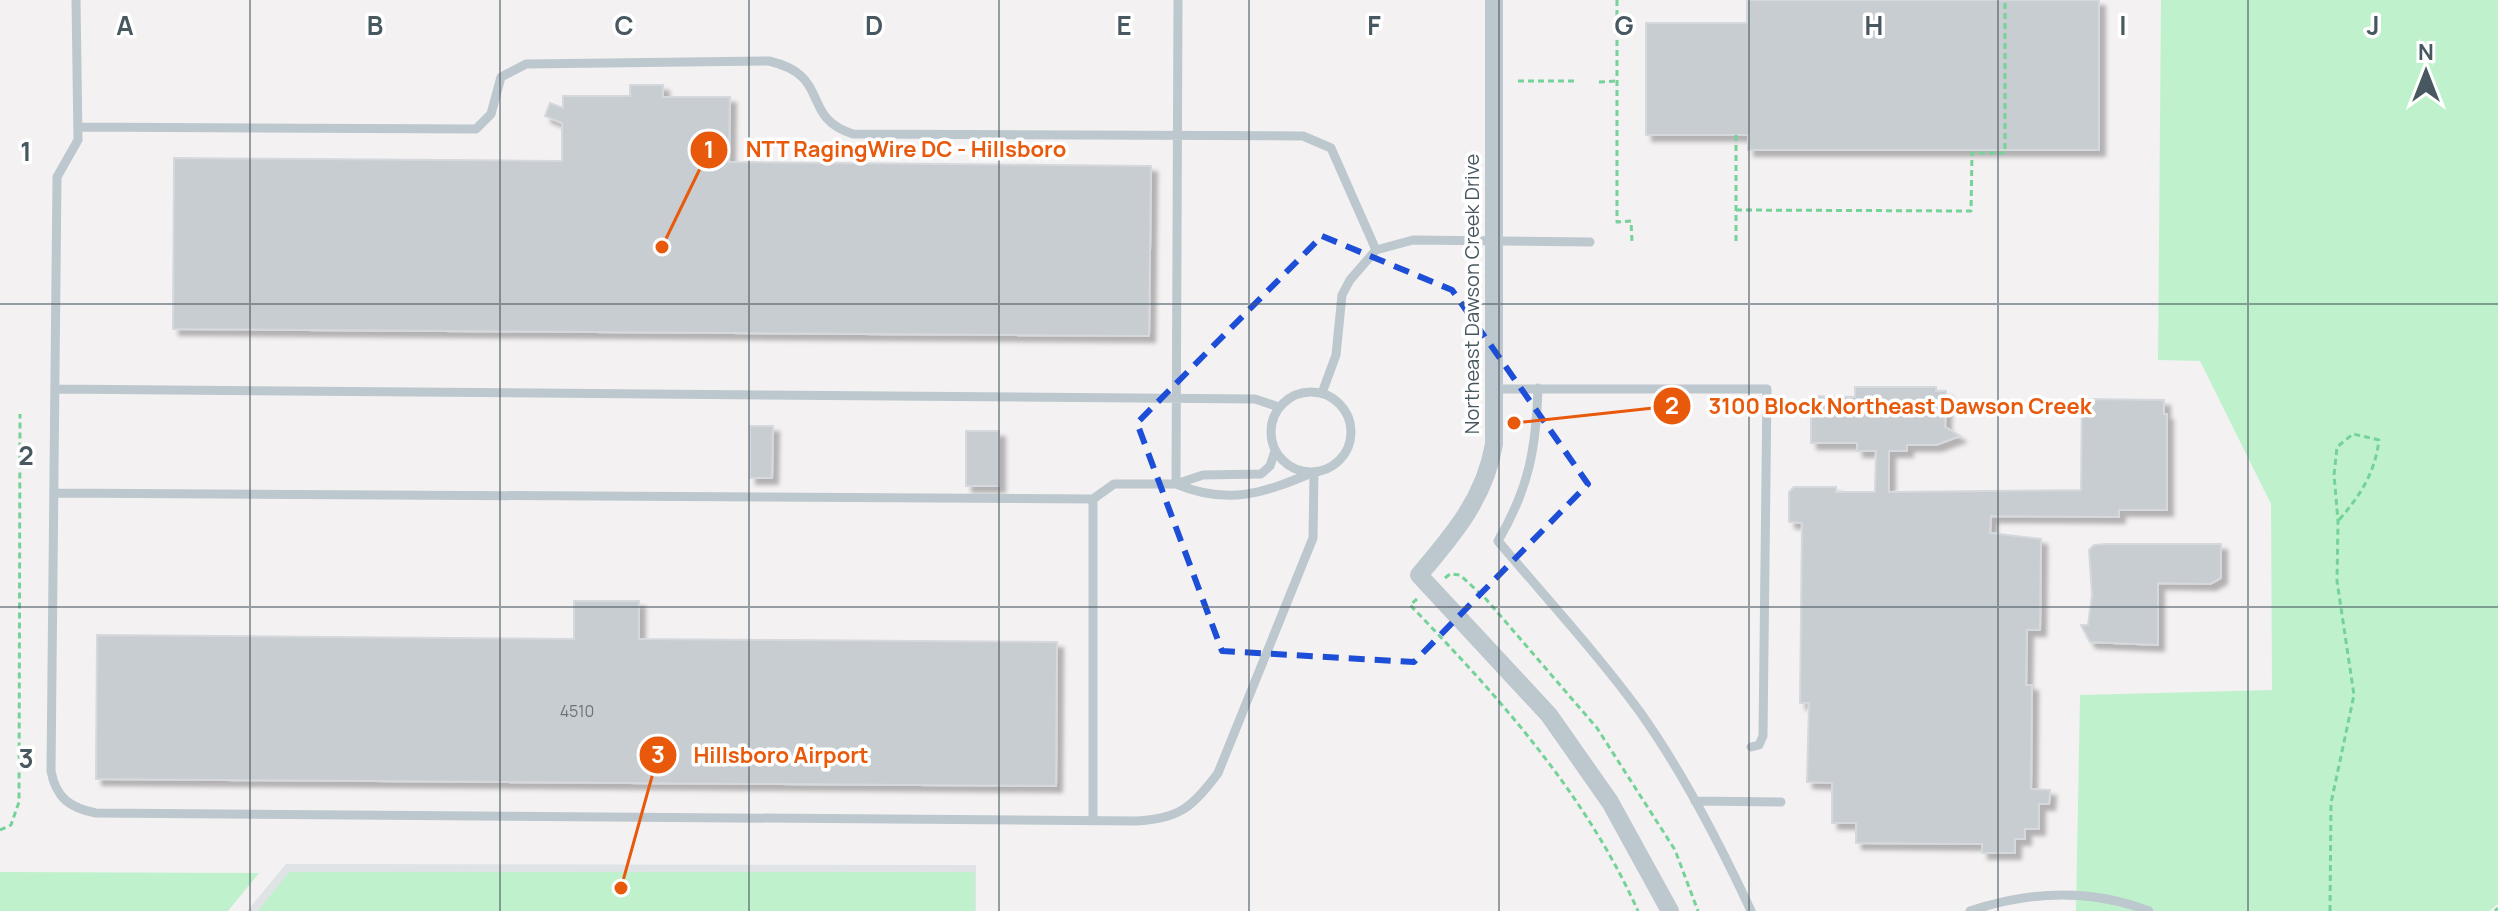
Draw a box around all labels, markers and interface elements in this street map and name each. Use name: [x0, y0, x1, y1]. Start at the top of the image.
text: A: [116, 7, 134, 43]
text: B: [367, 7, 383, 43]
text: C: [614, 7, 634, 43]
text: D: [865, 7, 883, 43]
text: E: [1116, 7, 1132, 43]
text: F: [1367, 7, 1381, 43]
text: G: [1614, 7, 1634, 43]
text: H: [1865, 7, 1883, 43]
text: I: [2119, 7, 2127, 43]
text: J: [2366, 7, 2380, 43]
north arrow: [2386, 32, 2466, 112]
text: N: [2418, 37, 2434, 67]
callout: NTT RagingWire DC - Hillsboro: [689, 127, 1082, 173]
text: 1: [704, 132, 714, 165]
text: 1: [20, 133, 32, 169]
text: NTT RagingWire DC - Hillsboro: [746, 134, 1066, 164]
street label: Northeast Dawson Creek Drive: [1458, 154, 1485, 434]
callout: 3100 Block Northeast Dawson Creek: [1652, 383, 2107, 429]
text: 2: [1665, 388, 1679, 421]
text: 3100 Block Northeast Dawson Creek: [1709, 391, 2093, 421]
text: 2: [18, 437, 34, 473]
house number: 4510: [560, 700, 594, 722]
callout: Hillsboro Airport: [638, 732, 885, 778]
text: 3: [651, 737, 665, 770]
text: 3: [18, 740, 34, 776]
text: Hillsboro Airport: [693, 740, 869, 770]

